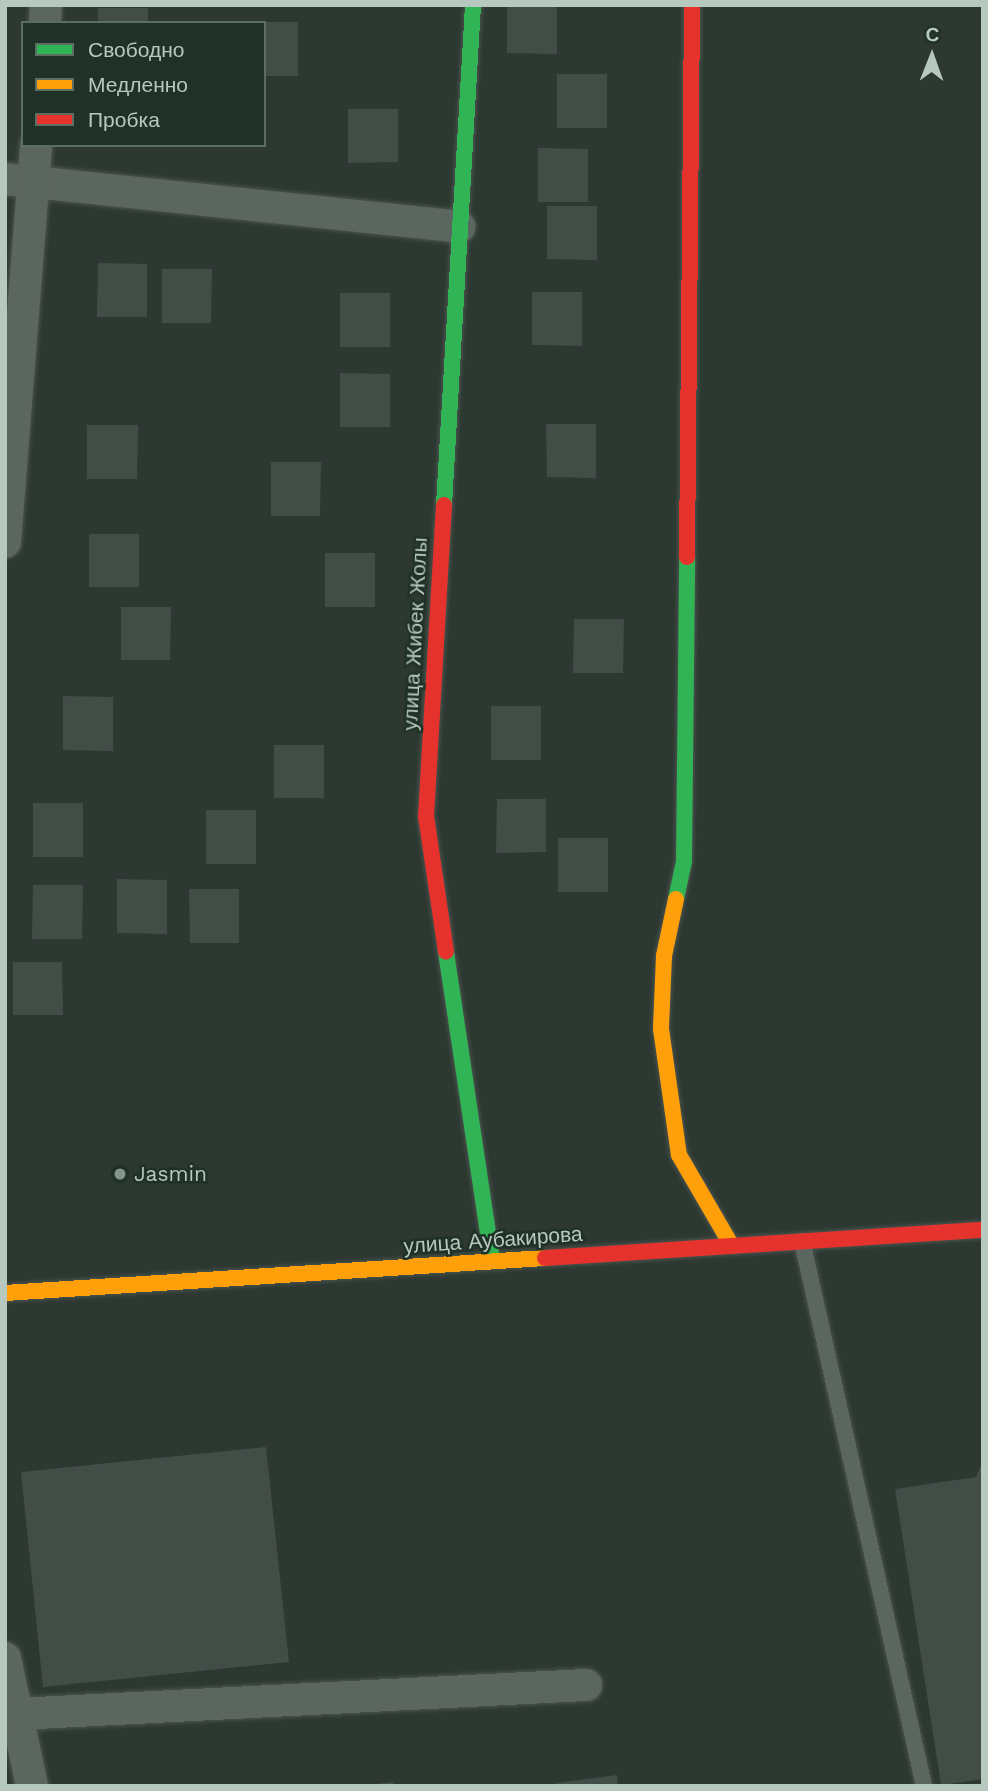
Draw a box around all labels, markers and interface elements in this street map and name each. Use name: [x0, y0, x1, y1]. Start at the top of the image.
legend: [21, 21, 266, 147]
north arrow: [897, 21, 967, 91]
text: С: [925, 23, 939, 46]
text: Свободно: [88, 37, 185, 62]
text: Медленно: [88, 72, 188, 97]
text: Пробка: [88, 107, 160, 132]
street label: улица Жибек Жолы: [397, 537, 433, 731]
place label: Jasmin: [134, 1161, 207, 1187]
marker: Jasmin: [112, 1166, 128, 1182]
street label: улица Аубакирова: [403, 1221, 583, 1259]

